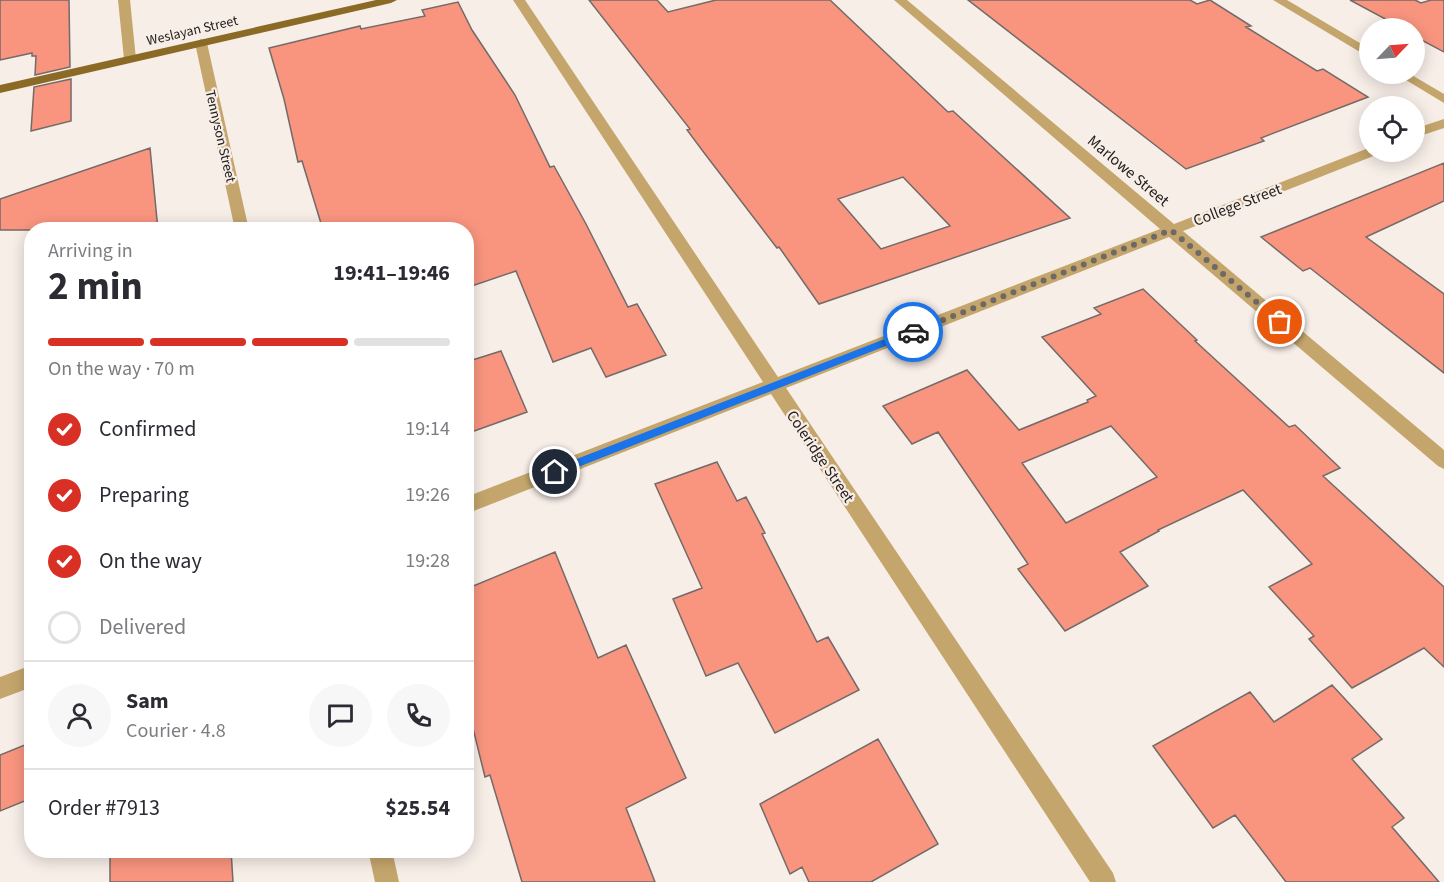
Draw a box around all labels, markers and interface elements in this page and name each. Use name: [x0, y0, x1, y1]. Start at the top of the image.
street label: Weslayan Street: [145, 11, 240, 51]
north arrow: [1359, 18, 1425, 84]
map controls: [1359, 18, 1425, 162]
street label: Tennyson Street: [200, 88, 240, 185]
button: locate: [1359, 96, 1425, 162]
street label: Marlowe Street: [1083, 130, 1174, 212]
street label: College Street: [1190, 178, 1285, 232]
text: Arriving in: [48, 237, 133, 265]
text: 19:41–19:46: [333, 257, 450, 289]
text: 2 min: [48, 259, 143, 315]
pin: [1254, 296, 1305, 347]
courier: [883, 302, 943, 362]
icon: bag: [1263, 305, 1296, 338]
icon: car: [897, 316, 930, 349]
text: On the way · 70 m: [48, 355, 195, 383]
street label: Coleridge Street: [781, 406, 860, 508]
icon: check: [48, 413, 81, 446]
text: Confirmed: [99, 413, 196, 445]
text: 19:14: [405, 415, 450, 443]
pin: [529, 446, 580, 497]
icon: home: [538, 455, 571, 488]
icon: check: [48, 479, 81, 512]
text: Preparing: [99, 479, 189, 511]
text: 19:26: [405, 481, 450, 509]
icon: check: [48, 545, 81, 578]
text: On the way: [99, 545, 202, 577]
text: 19:28: [405, 547, 450, 575]
text: Delivered: [99, 611, 186, 643]
button: person: [48, 684, 111, 747]
button: chat: [309, 684, 372, 747]
button: phone: [387, 684, 450, 747]
text: Sam: [126, 685, 169, 717]
text: Courier · 4.8: [126, 717, 226, 745]
text: Order #7913: [48, 792, 160, 824]
text: $25.54: [385, 792, 450, 824]

